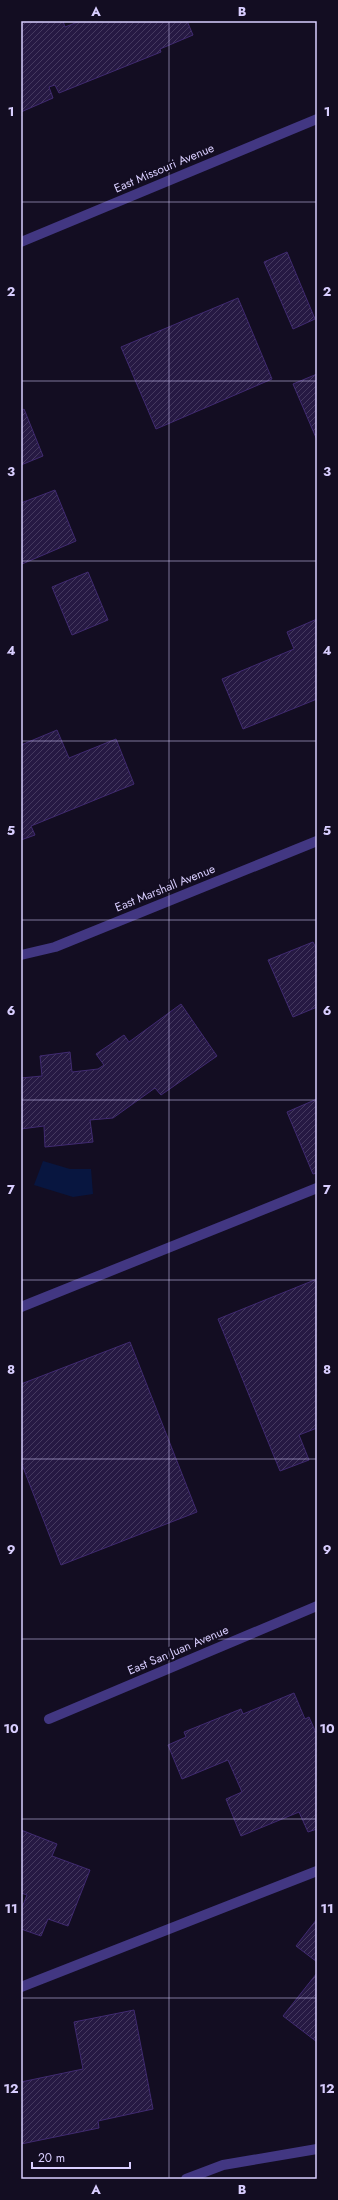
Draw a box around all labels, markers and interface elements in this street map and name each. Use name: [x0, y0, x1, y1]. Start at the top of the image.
text: A: [90, 2, 101, 21]
text: B: [238, 2, 247, 21]
text: 1: [8, 102, 14, 121]
text: 1: [324, 102, 330, 121]
street label: East Missouri Avenue: [111, 139, 217, 197]
text: 2: [7, 282, 15, 301]
text: 2: [323, 282, 331, 301]
text: 3: [7, 462, 15, 481]
text: 3: [323, 462, 331, 481]
text: 4: [6, 641, 16, 660]
text: 4: [322, 641, 332, 660]
text: 5: [7, 821, 15, 840]
text: 5: [323, 821, 331, 840]
street label: East Marshall Avenue: [112, 860, 218, 916]
text: 6: [7, 1001, 16, 1020]
text: 6: [323, 1001, 332, 1020]
text: 7: [7, 1180, 15, 1199]
text: 7: [323, 1180, 331, 1199]
text: 8: [7, 1360, 15, 1379]
text: 8: [323, 1360, 331, 1379]
text: 9: [7, 1540, 16, 1559]
text: 9: [323, 1540, 332, 1559]
street label: East San Juan Avenue: [125, 1621, 231, 1679]
text: 10: [3, 1719, 19, 1738]
text: 10: [319, 1719, 335, 1738]
text: 11: [4, 1899, 18, 1918]
text: 11: [320, 1899, 334, 1918]
text: 12: [3, 2079, 19, 2098]
text: 12: [319, 2079, 335, 2098]
scale bar: [32, 2144, 130, 2170]
text: 20 m: [38, 2149, 65, 2167]
text: A: [90, 2180, 101, 2199]
text: B: [238, 2180, 247, 2199]

